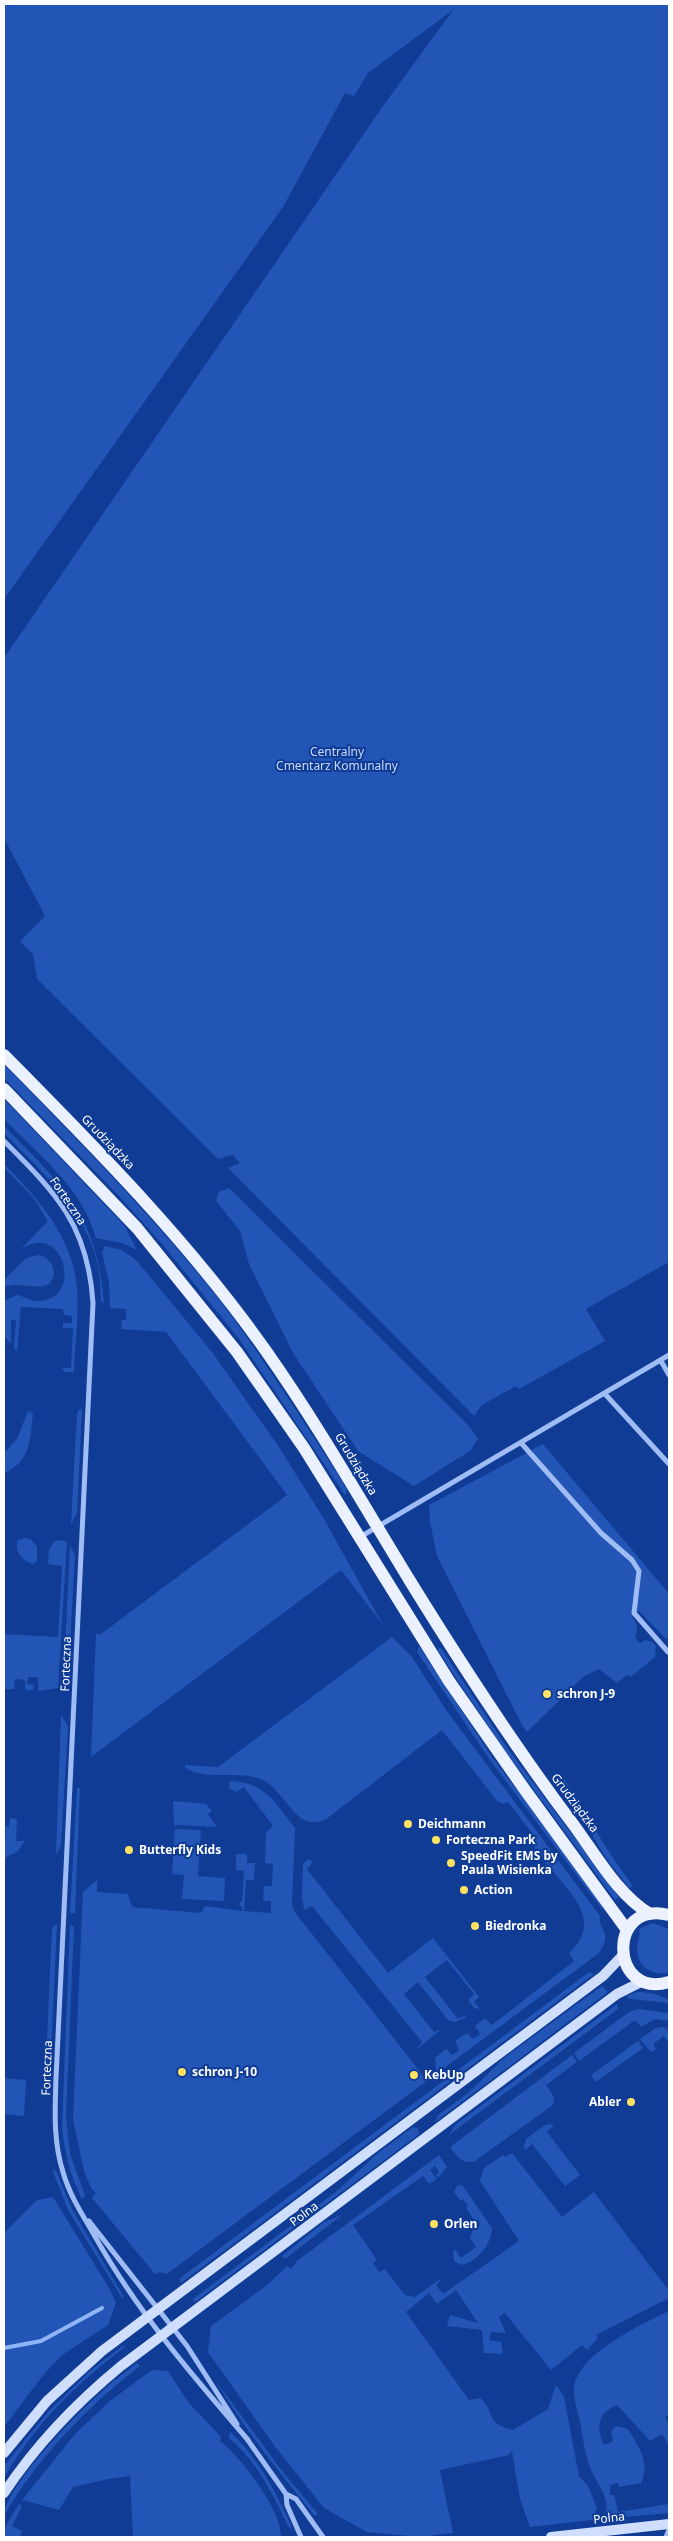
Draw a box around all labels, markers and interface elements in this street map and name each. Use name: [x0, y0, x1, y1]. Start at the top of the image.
park label: Centralny Cmentarz Komunalny: [276, 743, 399, 774]
street label: Grudziądzka: [78, 1111, 139, 1173]
street label: Forteczna: [46, 1173, 91, 1228]
street label: Grudziądzka: [331, 1429, 382, 1498]
street label: Forteczna: [56, 1636, 75, 1692]
place label: schron J-9: [557, 1685, 615, 1702]
marker: schron J-9: [541, 1688, 553, 1700]
street label: Grudziądzka: [548, 1770, 603, 1836]
place label: Deichmann: [418, 1815, 486, 1832]
marker: Deichmann: [402, 1818, 414, 1830]
place label: Forteczna Park: [446, 1831, 536, 1848]
marker: Forteczna Park: [430, 1834, 442, 1846]
place label: Butterfly Kids: [139, 1841, 221, 1858]
marker: Butterfly Kids: [123, 1844, 135, 1856]
place label: SpeedFit EMS by Paula Wisienka: [461, 1847, 558, 1878]
marker: SpeedFit EMS by Paula Wisienka: [445, 1857, 457, 1869]
place label: Action: [474, 1881, 513, 1898]
marker: Action: [458, 1884, 470, 1896]
place label: Biedronka: [485, 1917, 546, 1934]
marker: Biedronka: [469, 1920, 481, 1932]
street label: Forteczna: [37, 2040, 56, 2096]
place label: schron J-10: [192, 2063, 257, 2080]
marker: schron J-10: [176, 2066, 188, 2078]
place label: KebUp: [424, 2066, 464, 2083]
marker: KebUp: [408, 2069, 420, 2081]
place label: Abler: [589, 2093, 622, 2110]
marker: Abler: [625, 2096, 637, 2108]
street label: Polna: [286, 2197, 321, 2230]
place label: Orlen: [444, 2215, 477, 2232]
marker: Orlen: [428, 2218, 440, 2230]
street label: Polna: [592, 2507, 626, 2528]

